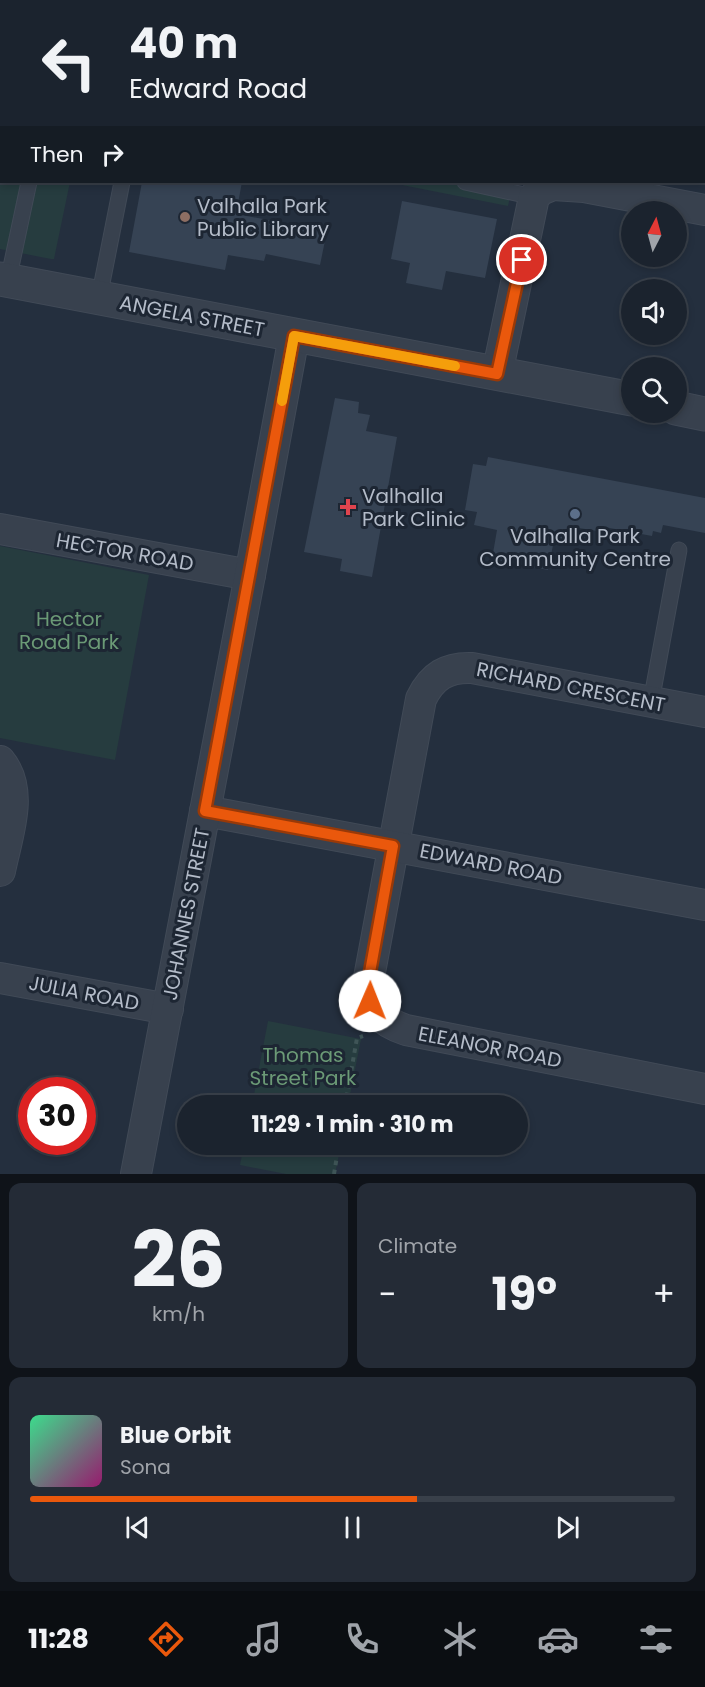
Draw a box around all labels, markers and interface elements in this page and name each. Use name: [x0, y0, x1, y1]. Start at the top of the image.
text: 40 m: [129, 14, 238, 73]
icon: left: [30, 24, 108, 102]
text: Edward Road: [129, 70, 307, 107]
icon: right: [96, 138, 129, 171]
text: Then: [30, 139, 84, 170]
place label: Valhalla Park Public Library: [197, 192, 329, 243]
north arrow: [621, 201, 687, 267]
map controls: [621, 201, 687, 423]
marker: Valhalla Park Public Library: [178, 210, 192, 224]
pin: [496, 234, 547, 285]
icon: arrive: [505, 243, 538, 276]
button: sound: [621, 279, 687, 345]
street label: ANGELA STREET: [117, 288, 267, 344]
button: search: [621, 357, 687, 423]
place label: Valhalla Park Clinic: [362, 482, 465, 533]
marker: Valhalla Park Clinic: [339, 498, 357, 516]
marker: Valhalla Park Community Centre: [568, 507, 582, 521]
place label: Valhalla Park Community Centre: [479, 522, 671, 573]
street label: HECTOR ROAD: [54, 526, 196, 578]
park label: Hector Road Park: [19, 605, 120, 656]
street label: RICHARD CRESCENT: [474, 655, 668, 719]
street label: JOHANNES STREET: [156, 825, 216, 1003]
street label: EDWARD ROAD: [417, 836, 565, 892]
street label: JULIA ROAD: [26, 969, 142, 1017]
position arrow: [338, 969, 402, 1033]
street label: ELEANOR ROAD: [416, 1019, 564, 1075]
park label: Thomas Street Park: [250, 1041, 357, 1092]
speed limit sign: 30: [18, 1077, 96, 1155]
text: 11:29 · 1 min · 310 m: [251, 1109, 454, 1140]
text: 26: [131, 1205, 226, 1314]
text: Climate: [378, 1232, 457, 1260]
text: 19°: [492, 1263, 557, 1326]
text: −: [378, 1271, 396, 1318]
text: +: [652, 1271, 675, 1318]
text: km/h: [152, 1300, 205, 1328]
text: Blue Orbit: [120, 1420, 231, 1451]
text: Sona: [120, 1453, 171, 1481]
icon: previous: [121, 1511, 154, 1544]
icon: pause: [336, 1511, 369, 1544]
icon: next: [551, 1511, 584, 1544]
icon: directions: [145, 1618, 187, 1660]
icon: music: [243, 1618, 285, 1660]
icon: phone: [341, 1618, 383, 1660]
icon: climate: [439, 1618, 481, 1660]
icon: car: [537, 1618, 579, 1660]
icon: filters: [635, 1618, 677, 1660]
text: 11:28: [28, 1620, 89, 1657]

